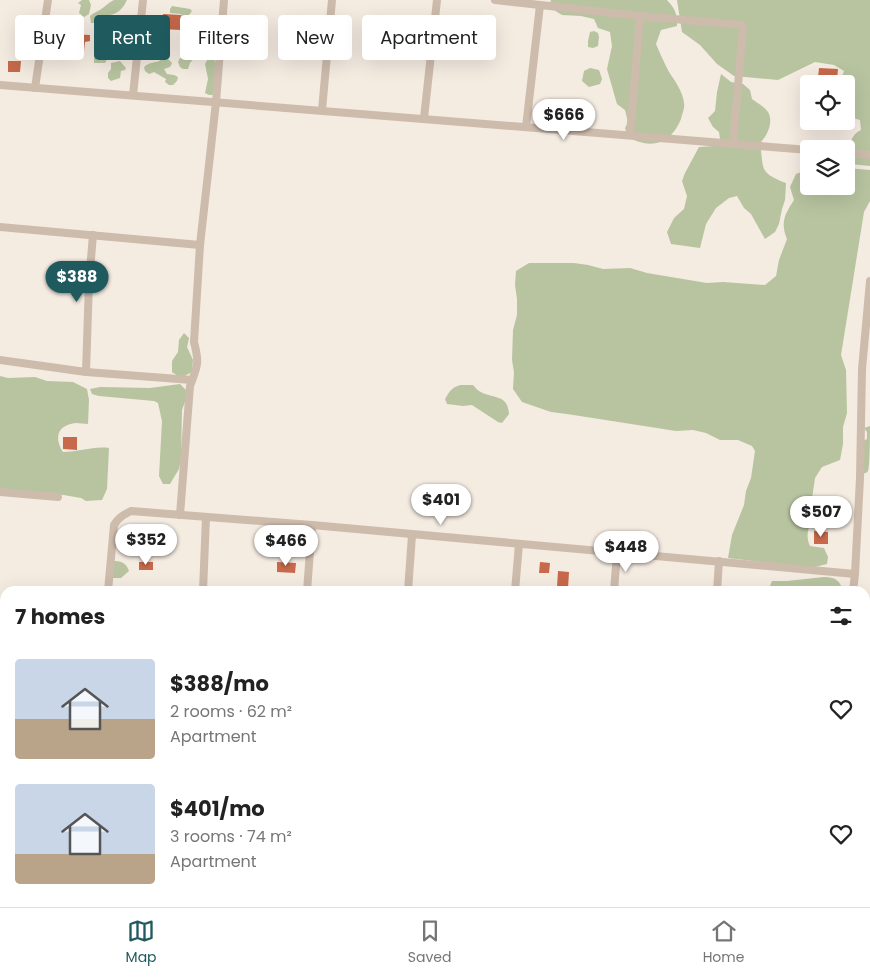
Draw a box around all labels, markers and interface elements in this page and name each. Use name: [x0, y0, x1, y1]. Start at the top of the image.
chip: Buy: [15, 15, 84, 60]
chip: Rent: [94, 15, 170, 60]
chip: Filters: [180, 15, 268, 60]
chip: New: [278, 15, 352, 60]
chip: Apartment: [362, 15, 496, 60]
map controls: [800, 75, 855, 195]
button: locate: [800, 75, 855, 130]
pin: $666: [534, 98, 594, 141]
text: $666: [543, 103, 585, 126]
button: layers: [800, 140, 855, 195]
pin: $388: [47, 260, 107, 303]
text: $388: [57, 265, 97, 288]
pin: $401: [411, 484, 471, 526]
text: $401: [422, 488, 460, 511]
pin: $507: [791, 496, 851, 538]
text: $507: [801, 500, 841, 523]
pin: $352: [116, 524, 176, 566]
pin: $466: [256, 524, 316, 567]
text: $352: [126, 528, 166, 551]
text: $466: [265, 529, 307, 552]
pin: $448: [596, 530, 656, 573]
text: $448: [605, 535, 647, 558]
text: 7 homes: [15, 602, 105, 631]
icon: filters: [827, 602, 855, 630]
text: $388/mo: [170, 669, 269, 698]
icon: home: [55, 679, 115, 739]
icon: heart: [827, 695, 855, 723]
text: 2 rooms · 62 m²: [170, 700, 292, 723]
text: Apartment: [170, 725, 257, 748]
text: $401/mo: [170, 794, 265, 823]
icon: home: [55, 804, 115, 864]
icon: heart: [827, 820, 855, 848]
text: 3 rooms · 74 m²: [170, 825, 292, 848]
text: Apartment: [170, 850, 257, 873]
tab: Map: [126, 917, 157, 968]
tab: Saved: [408, 917, 451, 968]
tab: Home: [703, 917, 744, 968]

